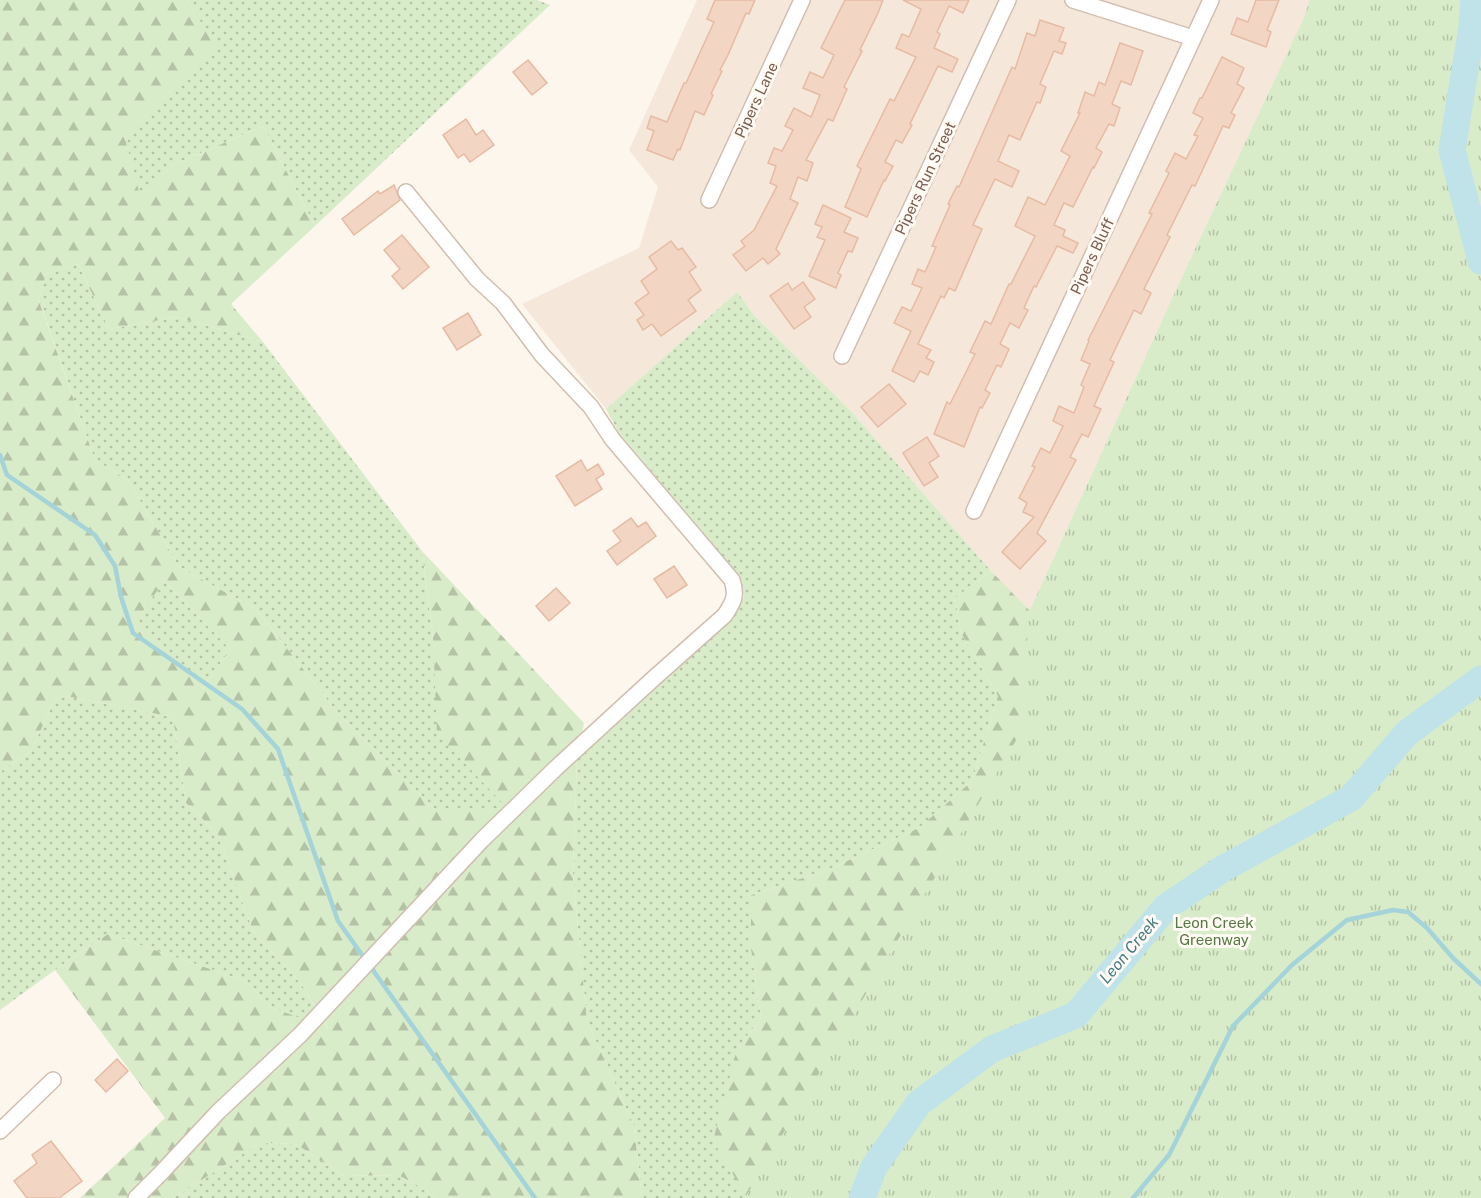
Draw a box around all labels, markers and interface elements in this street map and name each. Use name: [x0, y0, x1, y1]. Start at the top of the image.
street label: Pipers Lane: [731, 59, 781, 141]
street label: Pipers Run Street: [891, 119, 959, 237]
street label: Pipers Bluff: [1067, 215, 1117, 297]
water label: Leon Creek: [1096, 912, 1163, 987]
park label: Leon Creek Greenway: [1174, 914, 1254, 948]

